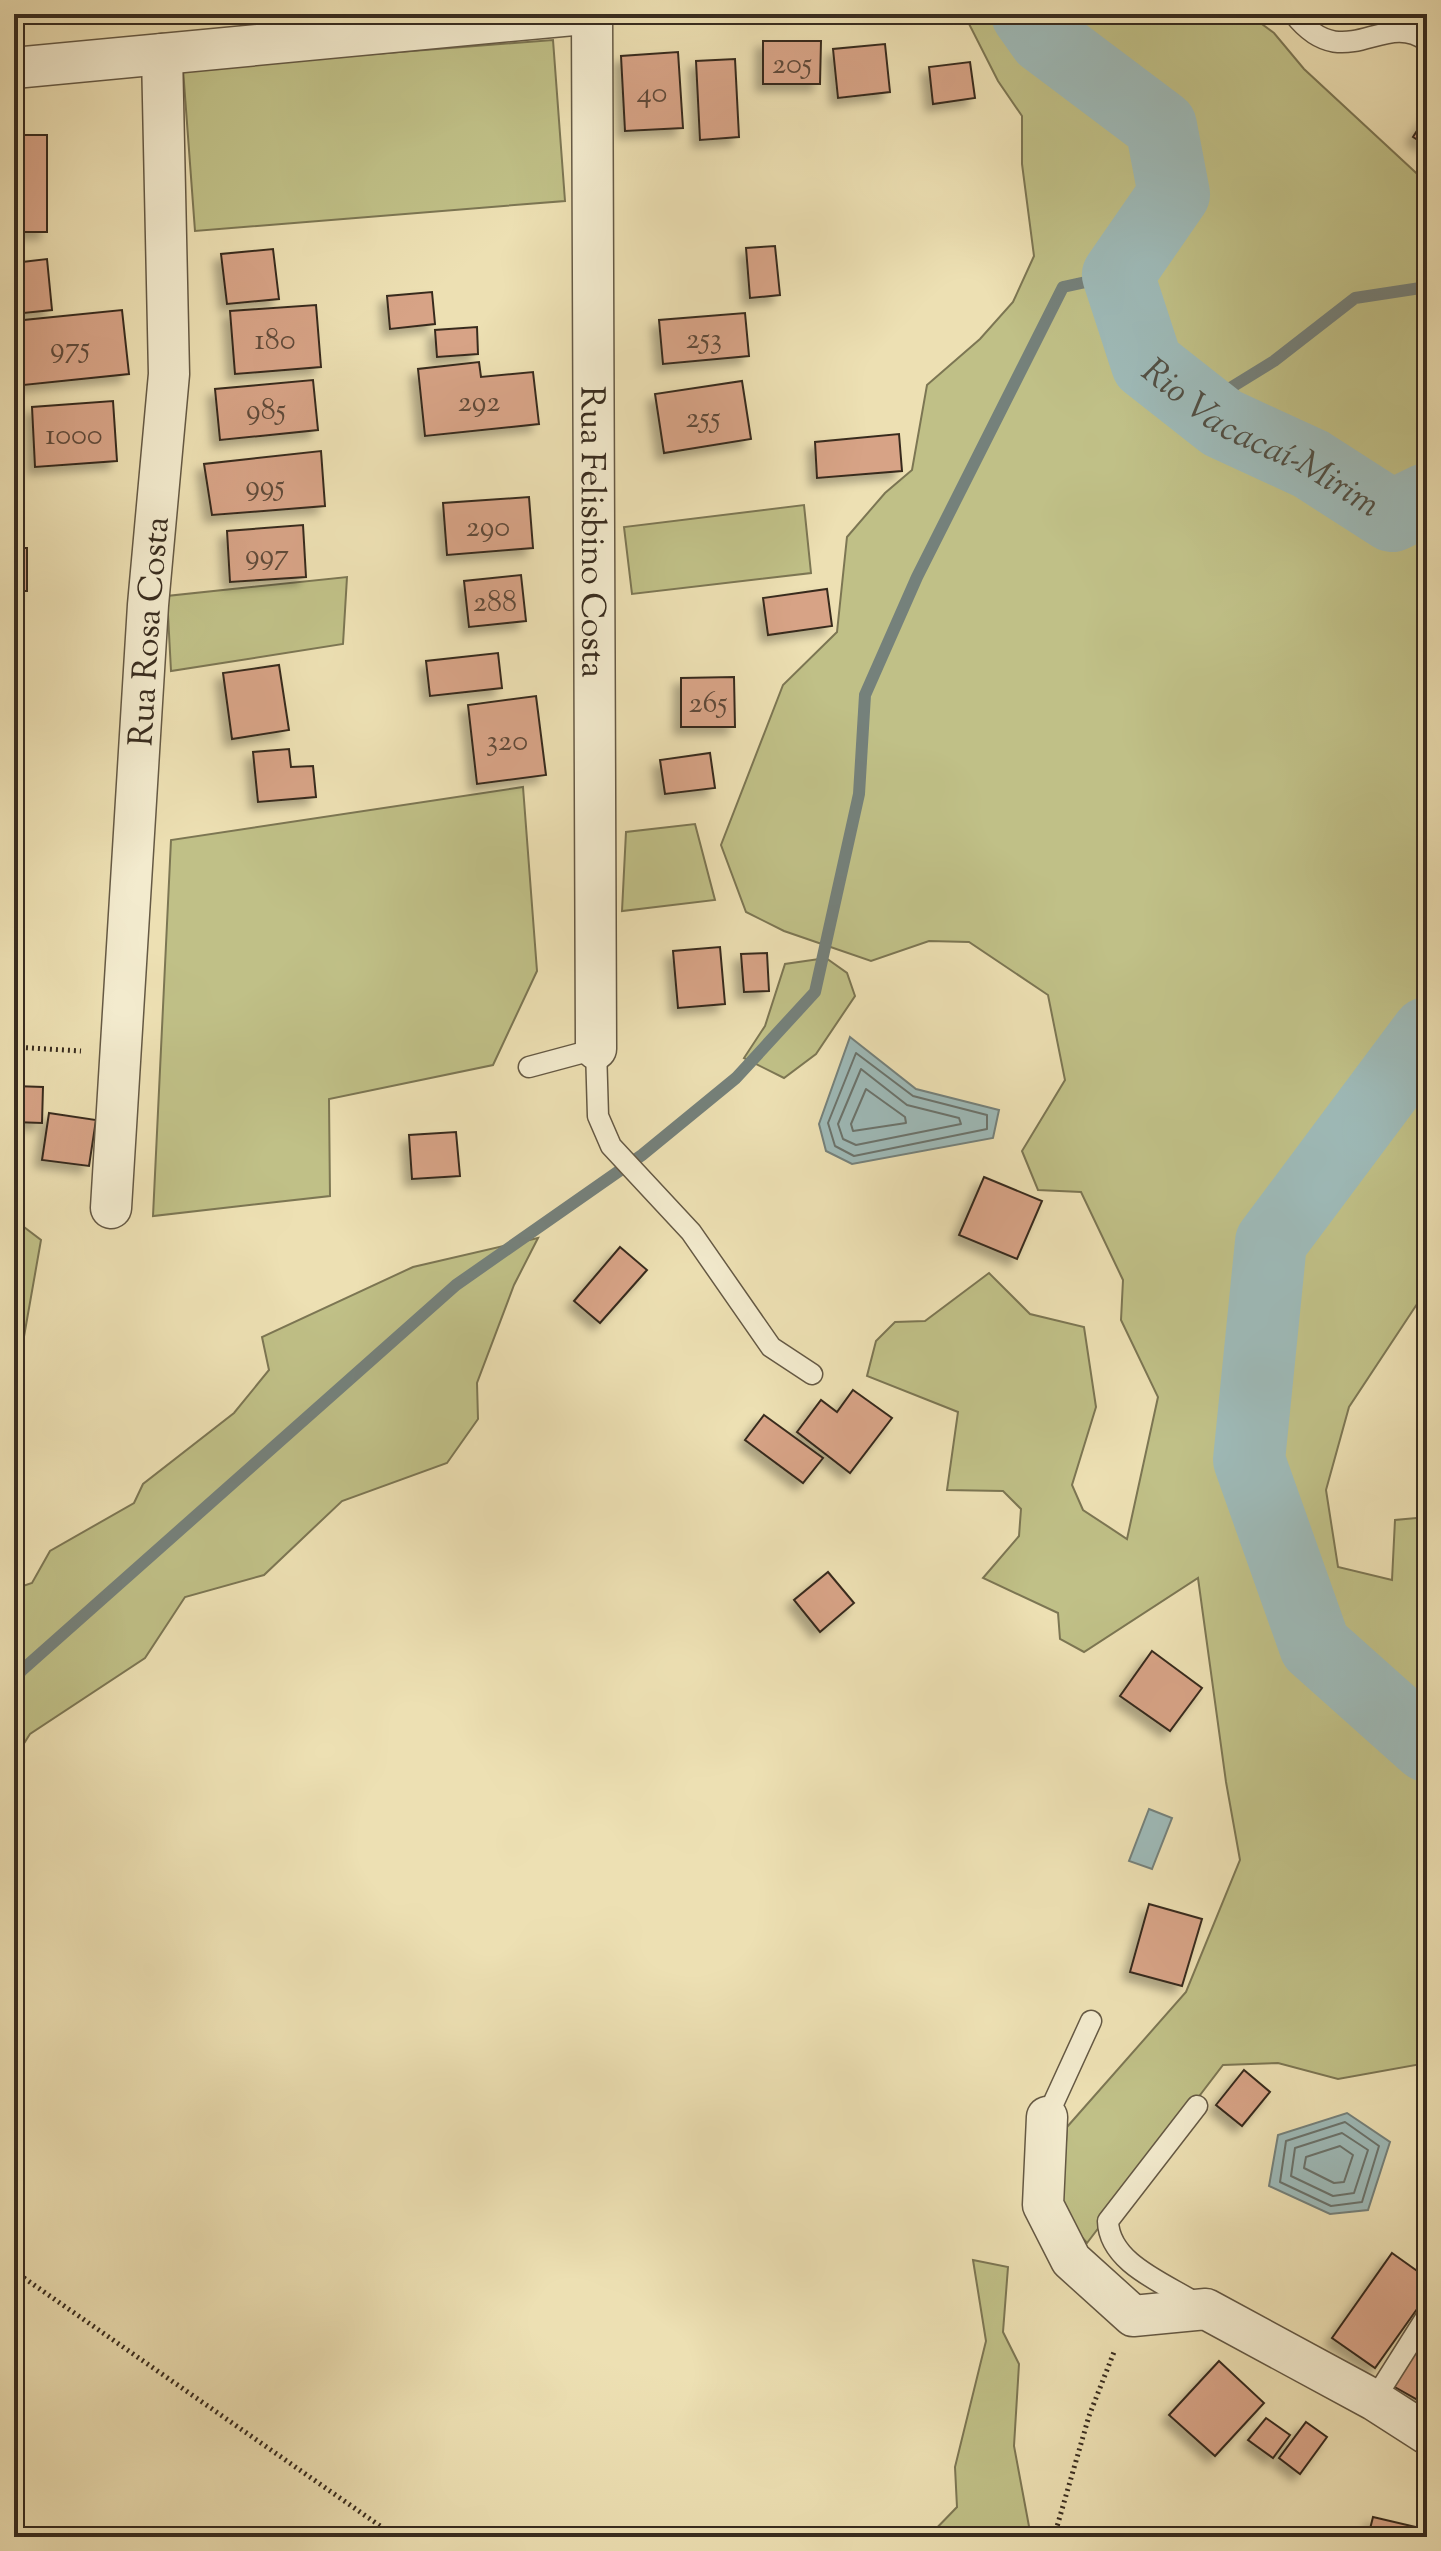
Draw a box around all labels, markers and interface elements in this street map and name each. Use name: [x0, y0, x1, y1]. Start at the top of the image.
house number: 205: [772, 44, 812, 87]
house number: 40: [637, 73, 667, 116]
house number: 253: [686, 319, 722, 362]
house number: 180: [254, 320, 296, 363]
house number: 975: [50, 328, 90, 371]
water label: Rio Vacacaí-Mirim: [1129, 347, 1390, 532]
house number: 292: [458, 382, 500, 425]
street label: Rua Felisbino Costa: [565, 386, 616, 678]
house number: 985: [246, 390, 286, 433]
house number: 255: [686, 398, 720, 441]
house number: 1000: [45, 415, 103, 458]
house number: 995: [245, 466, 285, 509]
house number: 290: [466, 507, 510, 550]
street label: Rua Rosa Costa: [118, 515, 184, 748]
house number: 997: [245, 535, 289, 578]
house number: 288: [473, 582, 517, 625]
house number: 265: [688, 683, 728, 726]
house number: 320: [486, 721, 528, 764]

